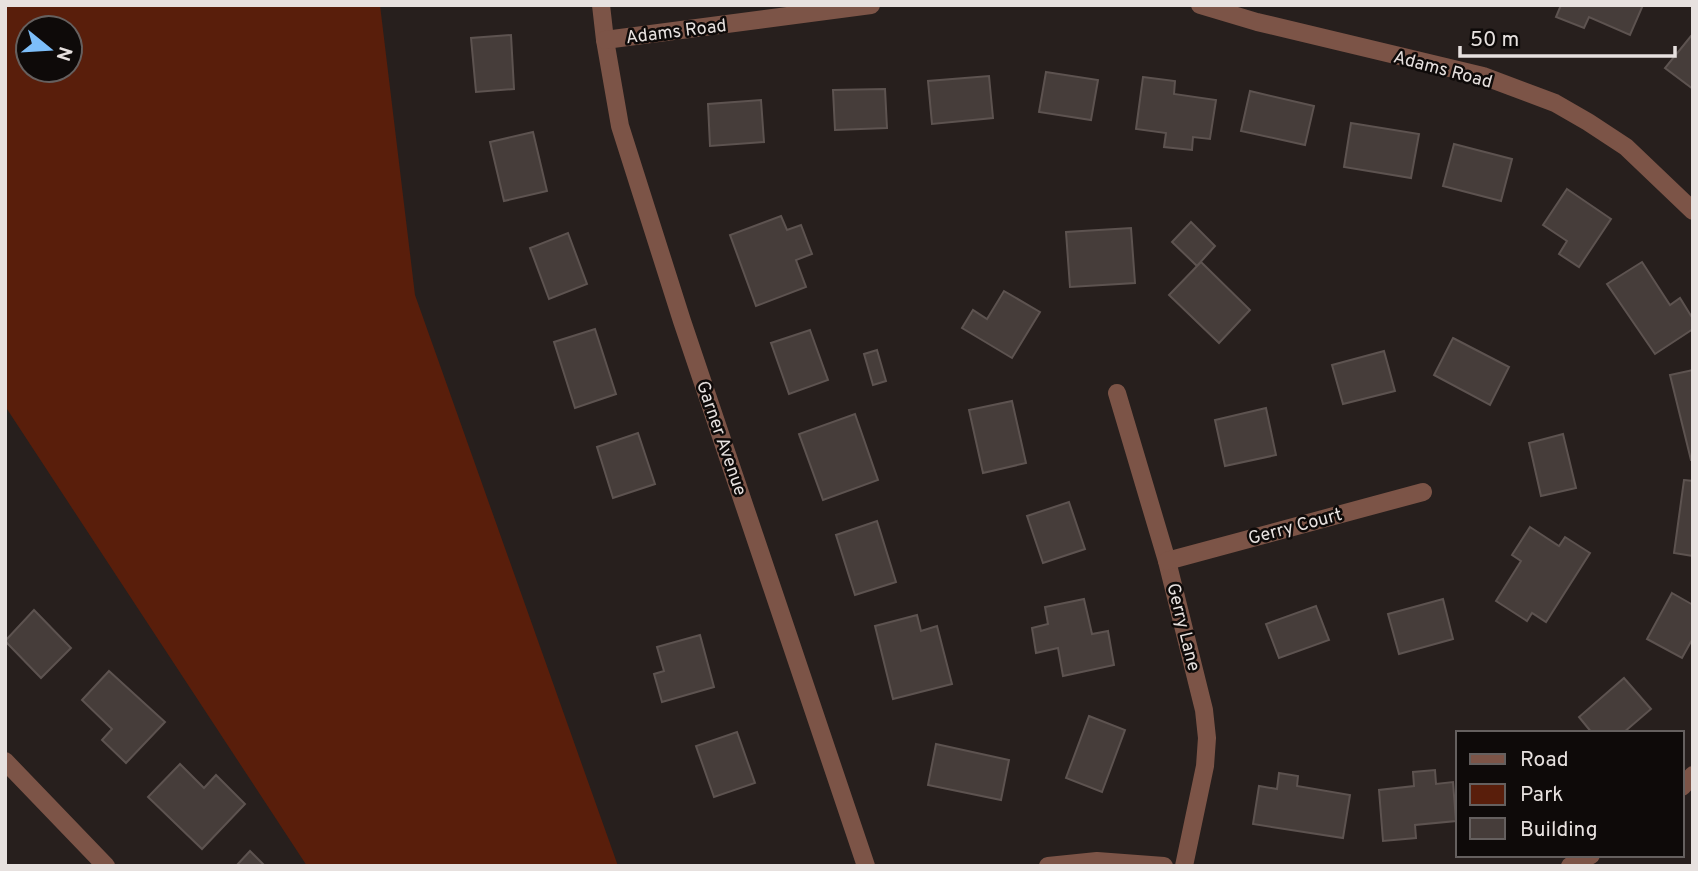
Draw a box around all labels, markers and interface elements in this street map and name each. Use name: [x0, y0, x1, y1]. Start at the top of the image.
north arrow: [14, 14, 84, 84]
scale bar: [1460, 14, 1675, 58]
street label: Adams Road: [624, 15, 728, 50]
text: 50 m: [1470, 27, 1519, 54]
text: N: [50, 43, 77, 64]
street label: Adams Road: [1391, 46, 1495, 95]
street label: Garner Avenue: [690, 378, 751, 499]
street label: Gerry Court: [1246, 504, 1345, 551]
street label: Gerry Lane: [1161, 581, 1205, 674]
legend: [1456, 731, 1684, 857]
text: Road: [1520, 747, 1569, 774]
text: Park: [1520, 782, 1563, 809]
text: Building: [1520, 817, 1598, 844]

